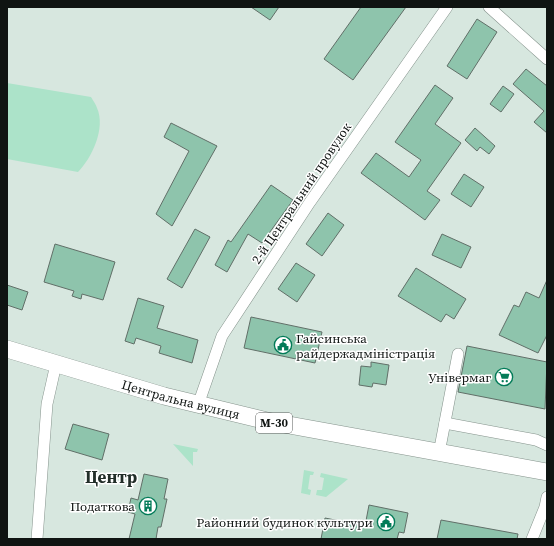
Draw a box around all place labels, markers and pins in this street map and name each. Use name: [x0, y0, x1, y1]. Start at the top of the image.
place label: Гайсинська райдержадміністрація: [296, 330, 435, 362]
public building icon: Гайсинська райдержадміністрація: [273, 335, 293, 355]
supermarket icon: Універмаг: [494, 367, 514, 387]
place label: Універмаг: [428, 369, 491, 386]
building icon: Податкова: [138, 496, 158, 516]
place label: Податкова: [70, 498, 135, 515]
public building icon: Районний будинок культури: [376, 512, 396, 532]
place label: Районний будинок культури: [197, 514, 373, 531]

